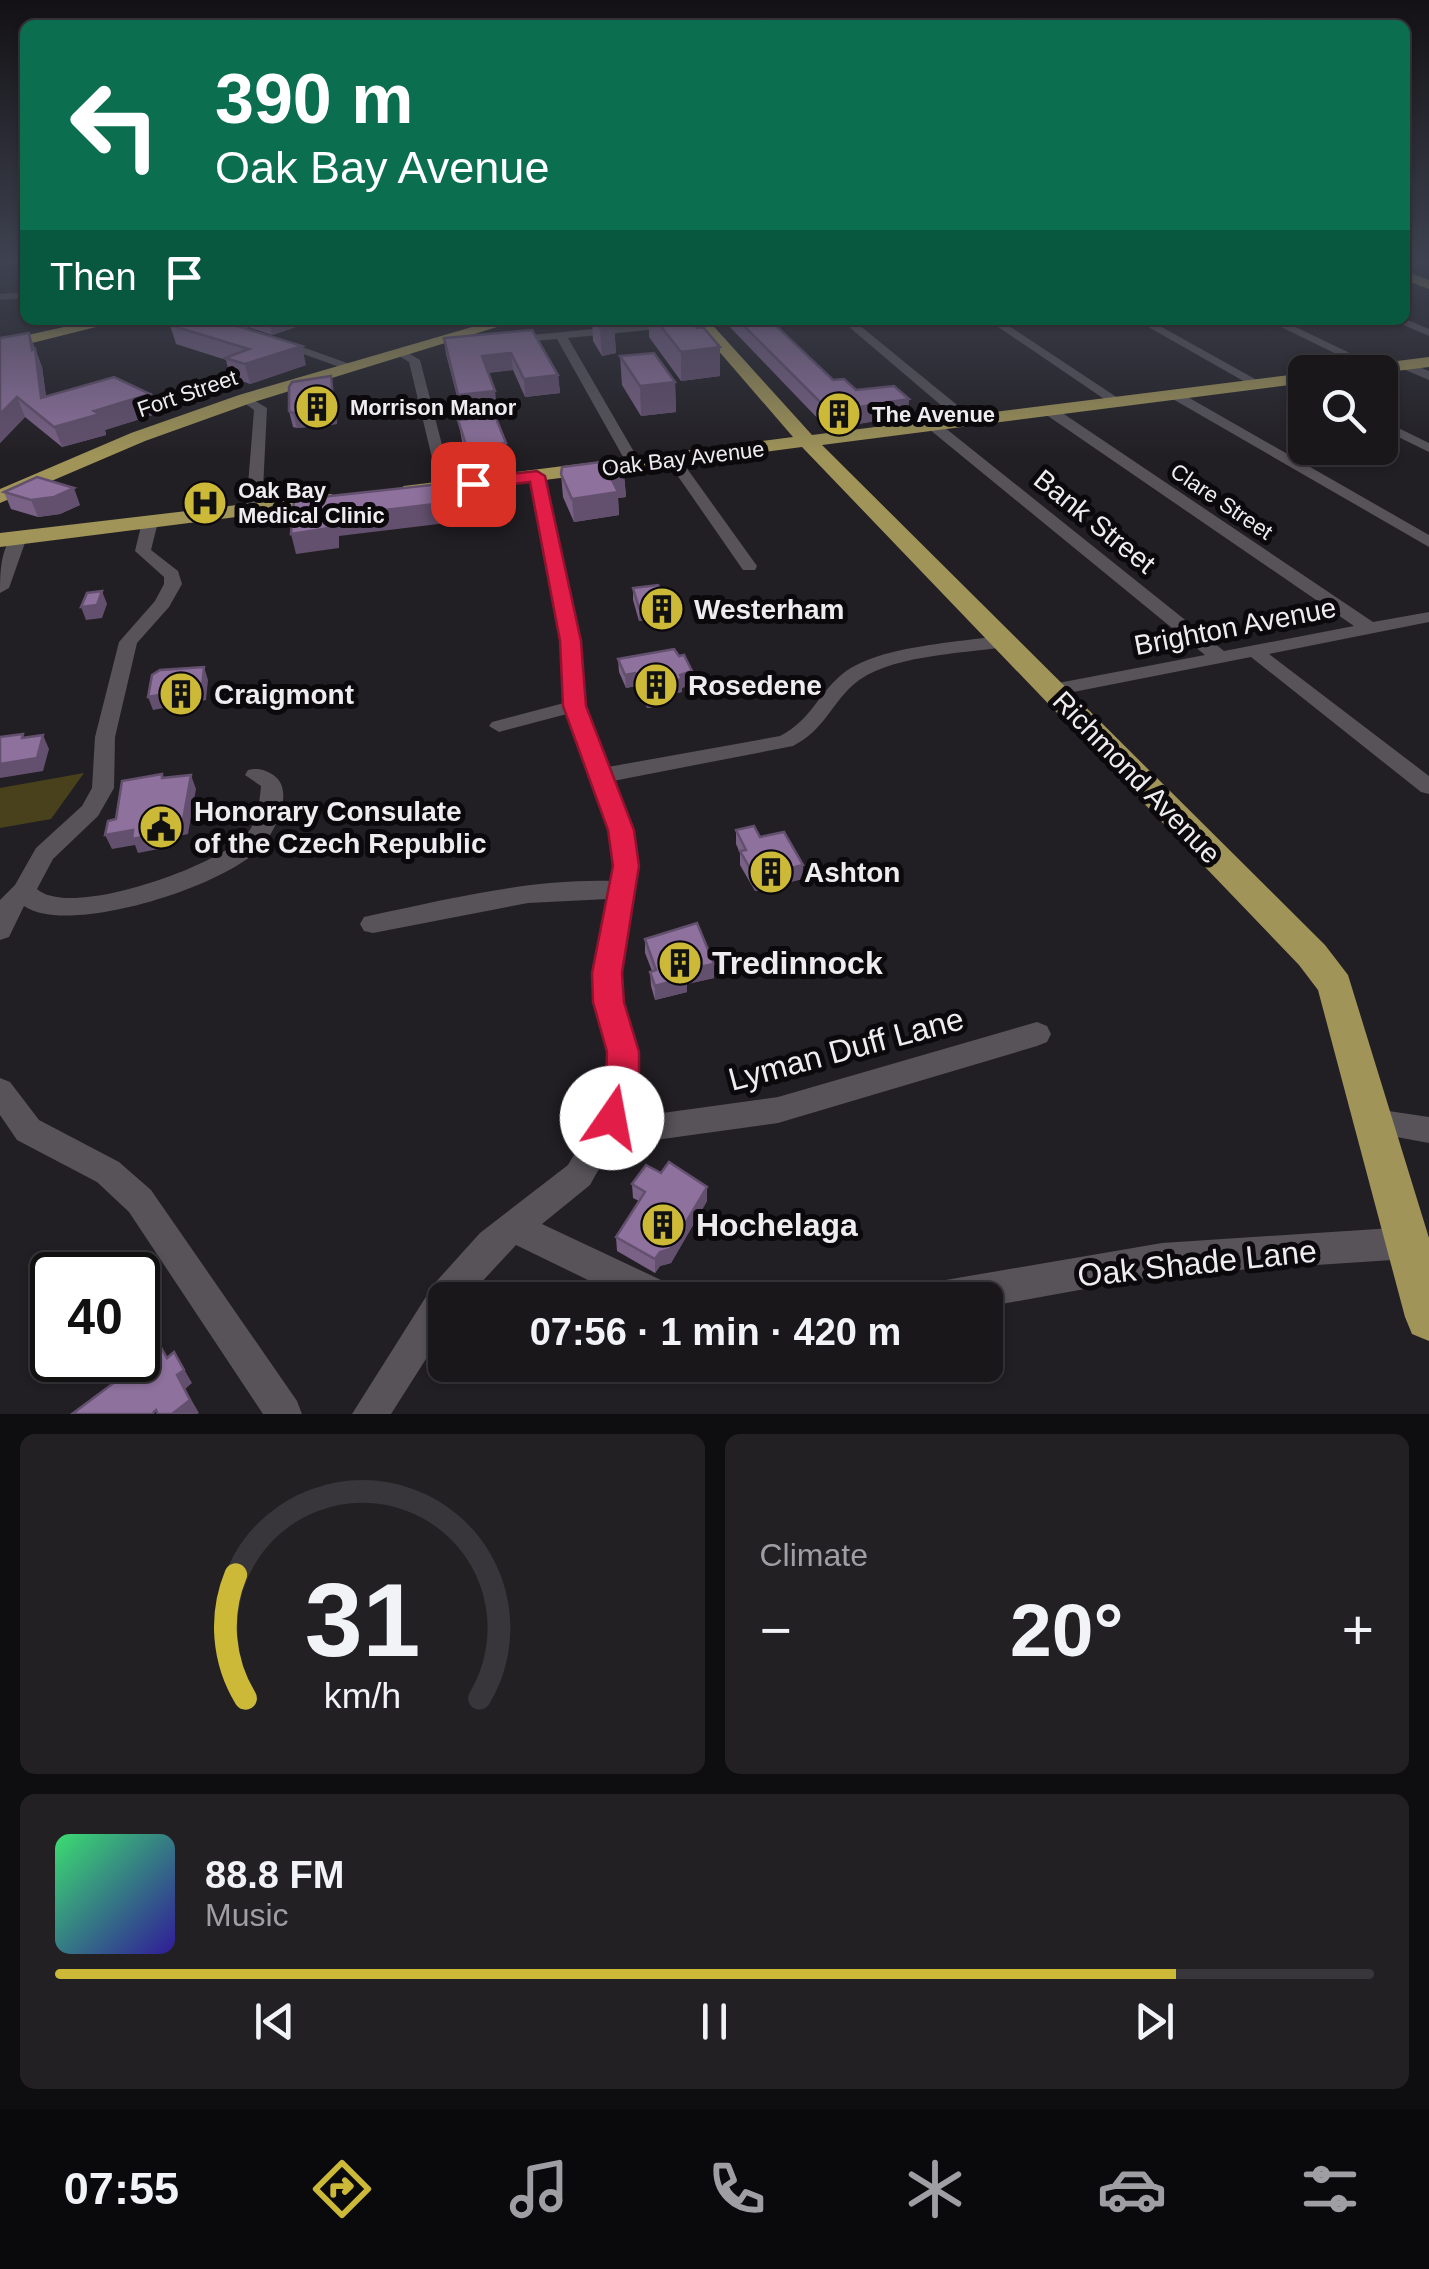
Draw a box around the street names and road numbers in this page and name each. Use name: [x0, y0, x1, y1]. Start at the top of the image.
street label: Fort Street: [134, 365, 240, 422]
street label: Oak Bay Avenue: [600, 436, 766, 481]
street label: Clare Street: [1166, 458, 1277, 545]
street label: Bank Street: [1028, 463, 1161, 580]
street label: Brighton Avenue: [1132, 592, 1339, 661]
street label: Richmond Avenue: [1047, 685, 1227, 870]
street label: Lyman Duff Lane: [724, 1000, 968, 1098]
street label: Oak Shade Lane: [1076, 1233, 1318, 1293]

